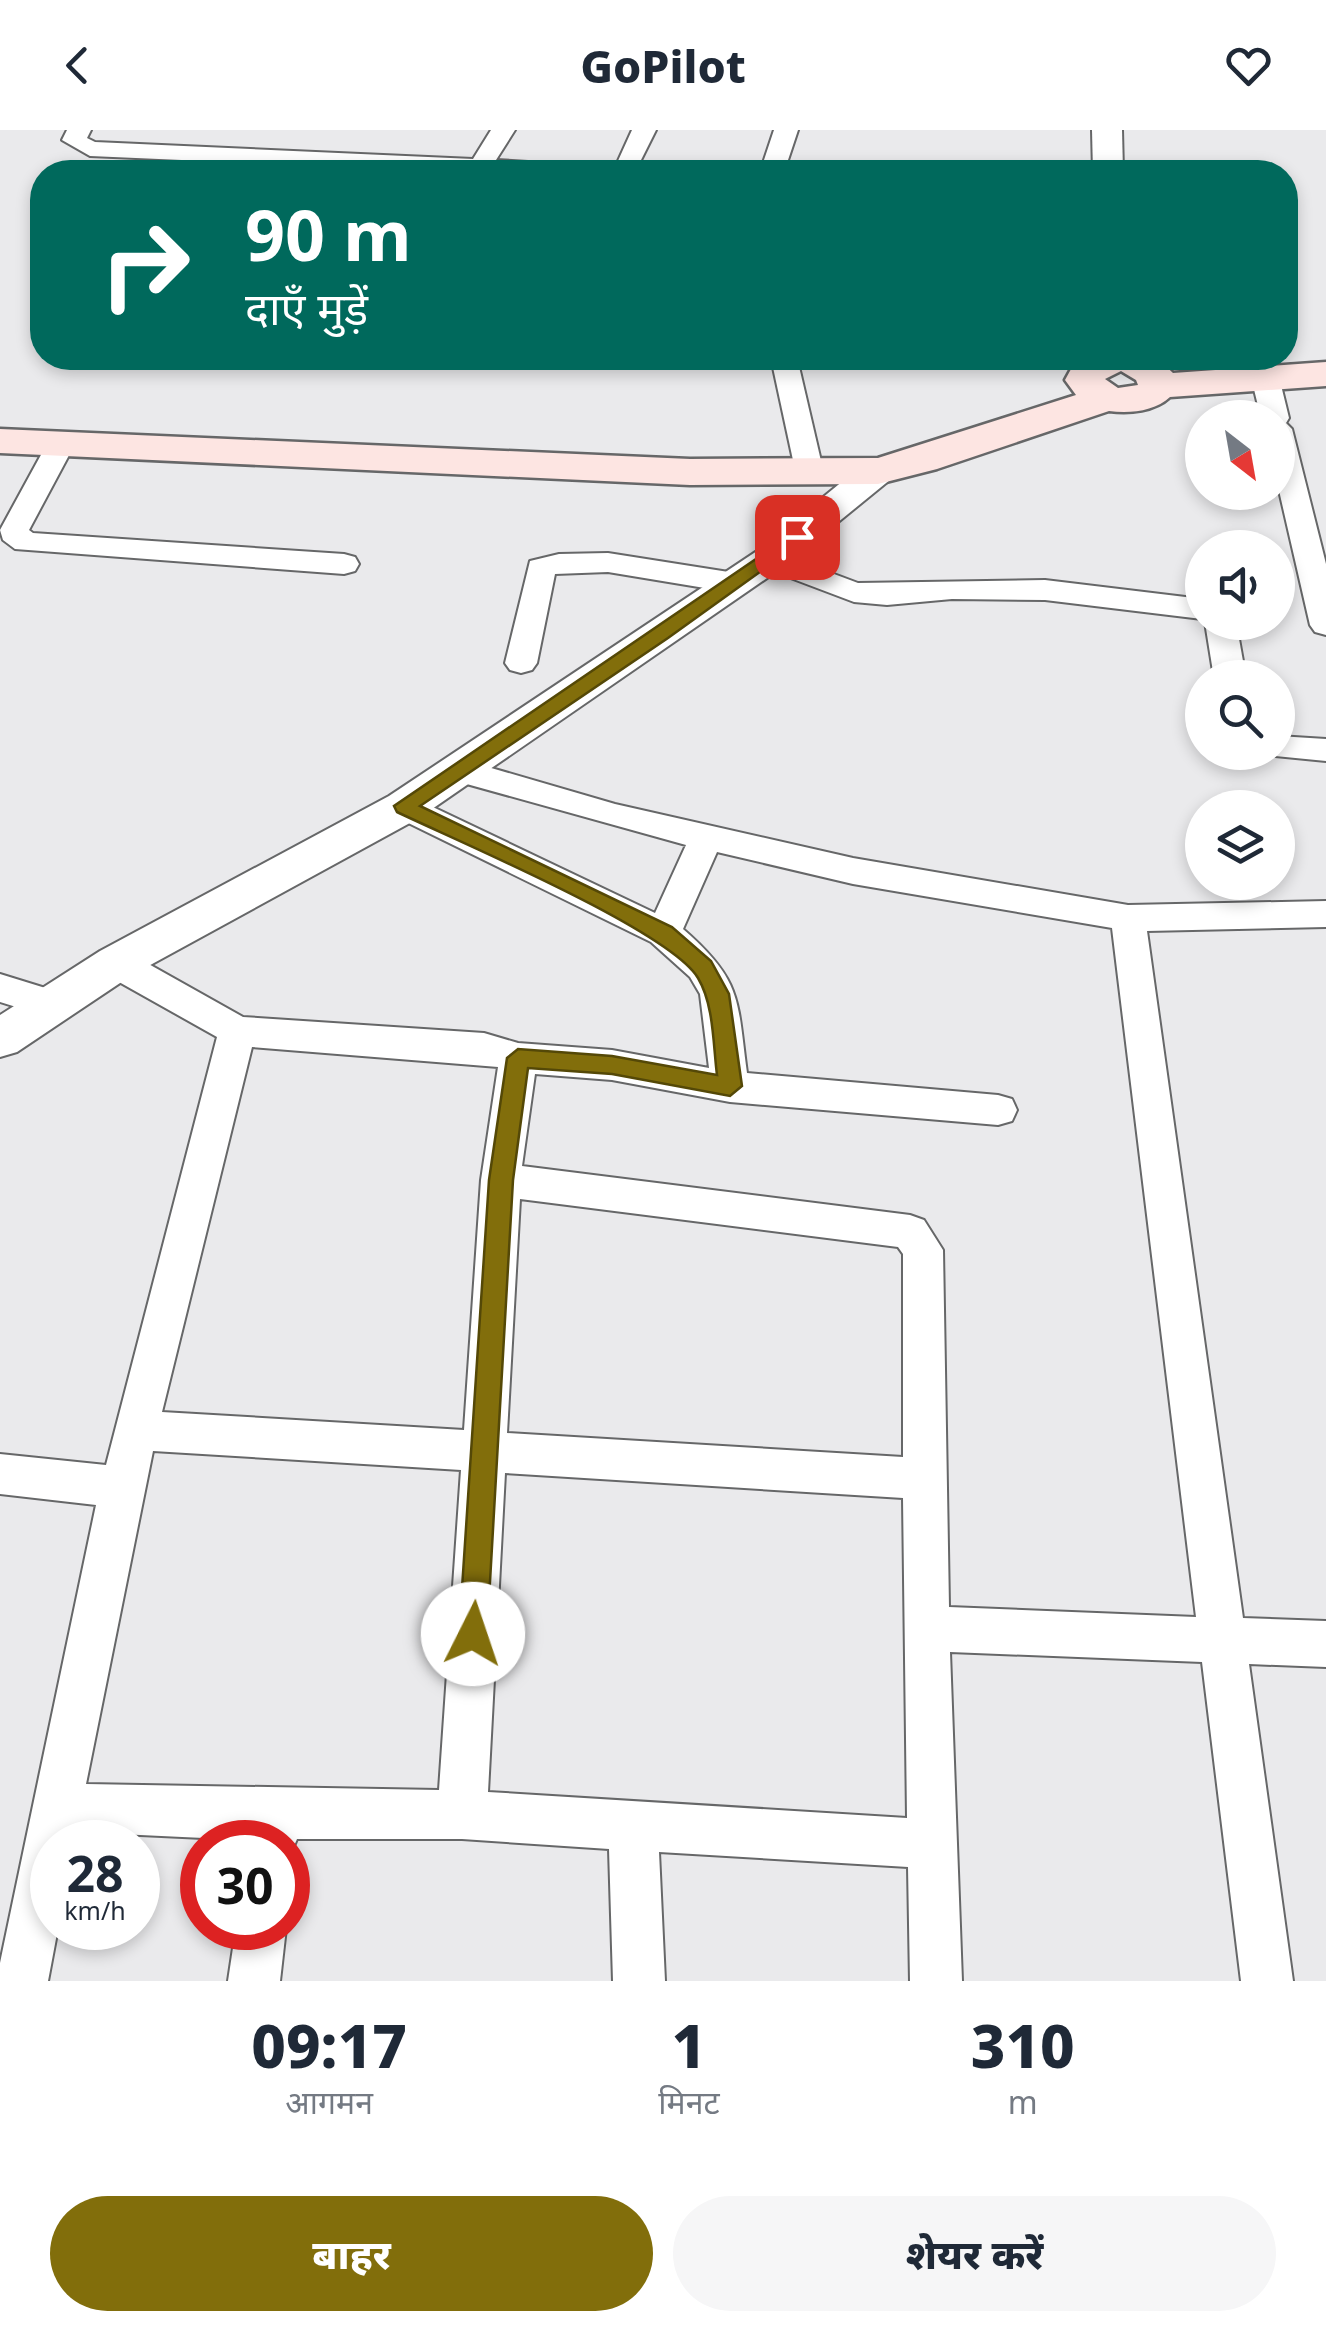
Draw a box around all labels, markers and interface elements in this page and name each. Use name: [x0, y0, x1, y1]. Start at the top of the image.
text: GoPilot: [580, 35, 746, 96]
icon: back: [50, 38, 105, 93]
icon: heart: [1221, 38, 1276, 93]
text: 90 m: [245, 186, 412, 282]
icon: right: [80, 200, 210, 330]
text: दाएँ मुड़ें: [245, 277, 368, 338]
north arrow: [1185, 400, 1295, 510]
map controls: [1185, 400, 1295, 900]
pin: [755, 495, 840, 580]
icon: arrive: [770, 510, 825, 565]
button: sound: [1185, 530, 1295, 640]
button: search: [1185, 660, 1295, 770]
button: layers: [1185, 790, 1295, 900]
position arrow: [421, 1582, 525, 1686]
speed limit sign: 30: [180, 1820, 310, 1950]
text: 28: [66, 1839, 124, 1907]
text: km/h: [64, 1893, 126, 1927]
text: 09:17: [251, 2004, 407, 2086]
text: 1: [672, 2004, 706, 2086]
text: 310: [971, 2004, 1075, 2086]
text: आगमन: [285, 2080, 373, 2123]
text: मिनट: [658, 2080, 720, 2123]
text: m: [1008, 2080, 1038, 2123]
button: बाहर: [50, 2196, 653, 2311]
button: शेयर करें: [673, 2196, 1276, 2311]

